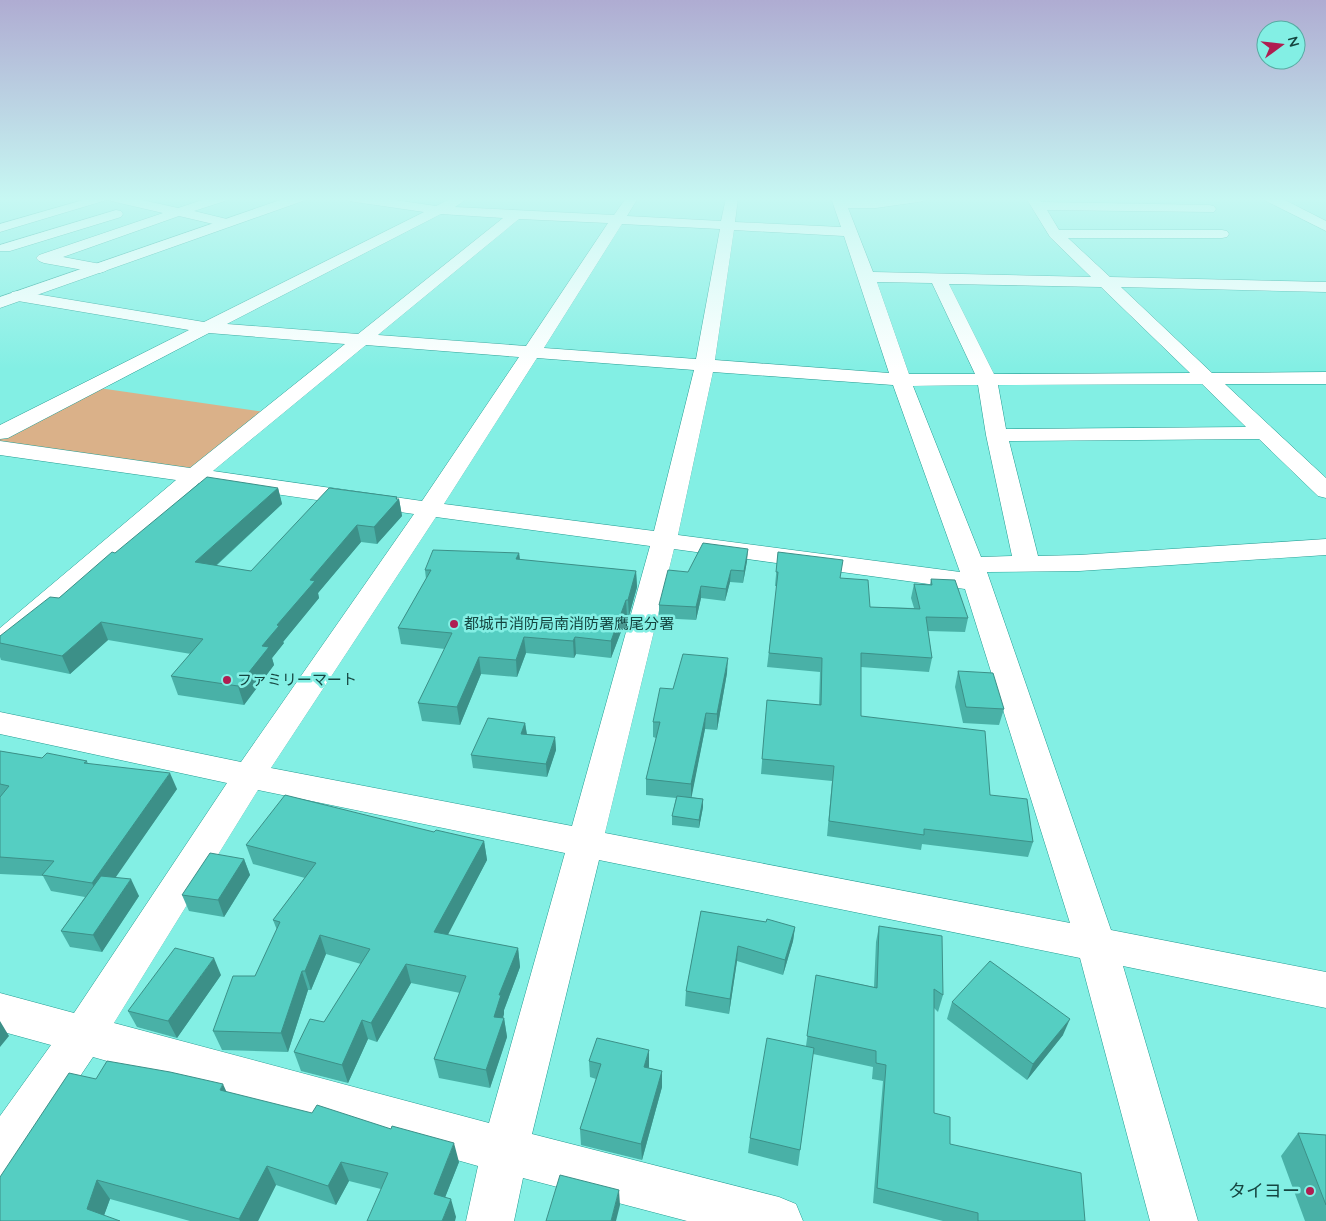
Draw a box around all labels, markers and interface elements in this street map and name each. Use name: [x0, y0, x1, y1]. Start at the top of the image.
north arrow: [1256, 20, 1306, 70]
text: N: [1284, 34, 1304, 49]
place label: 都城市消防局南消防署鷹尾分署: [464, 614, 674, 633]
marker: 都城市消防局南消防署鷹尾分署: [448, 618, 460, 630]
place label: ファミリーマート: [237, 670, 357, 689]
marker: ファミリーマート: [221, 674, 233, 686]
place label: タイヨー: [1228, 1179, 1300, 1202]
marker: タイヨー: [1304, 1185, 1316, 1197]

